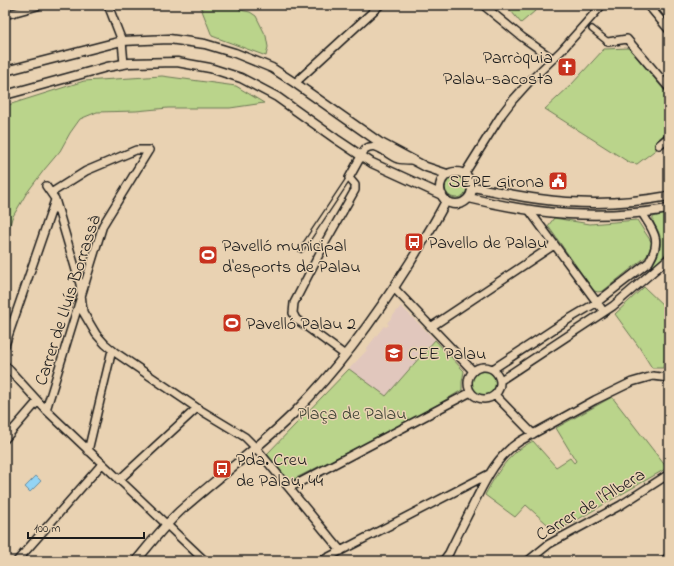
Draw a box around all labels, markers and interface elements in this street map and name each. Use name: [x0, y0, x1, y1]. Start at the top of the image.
place label: Parròquia Palau-sacosta: [443, 46, 553, 93]
church icon: Parròquia Palau-sacosta: [556, 56, 578, 78]
place label: SEPE Girona: [449, 170, 544, 196]
public building icon: SEPE Girona: [547, 170, 569, 192]
street label: Carrer de Lluís Borrassà: [29, 212, 109, 389]
bus stop icon: Pavello de Palau: [403, 231, 425, 253]
place label: Pavello de Palau: [428, 231, 547, 257]
place label: Pavelló municipal d'esports de Palau: [222, 234, 360, 281]
sports icon: Pavelló municipal d'esports de Palau: [197, 244, 219, 266]
sports icon: Pavelló Palau 2: [221, 312, 243, 334]
place label: Pavelló Palau 2: [246, 312, 356, 338]
school or university icon: CEE Palau: [383, 342, 405, 364]
place label: CEE Palau: [408, 342, 486, 368]
park label: Plaça de Palau: [297, 402, 407, 428]
place label: Pda. Creu de Palau, 44: [236, 448, 324, 495]
bus stop icon: Pda. Creu de Palau, 44: [211, 458, 233, 480]
street label: Carrer de l'Albera: [531, 463, 651, 549]
scale bar: [28, 514, 144, 540]
text: 100 m: [34, 520, 61, 538]

